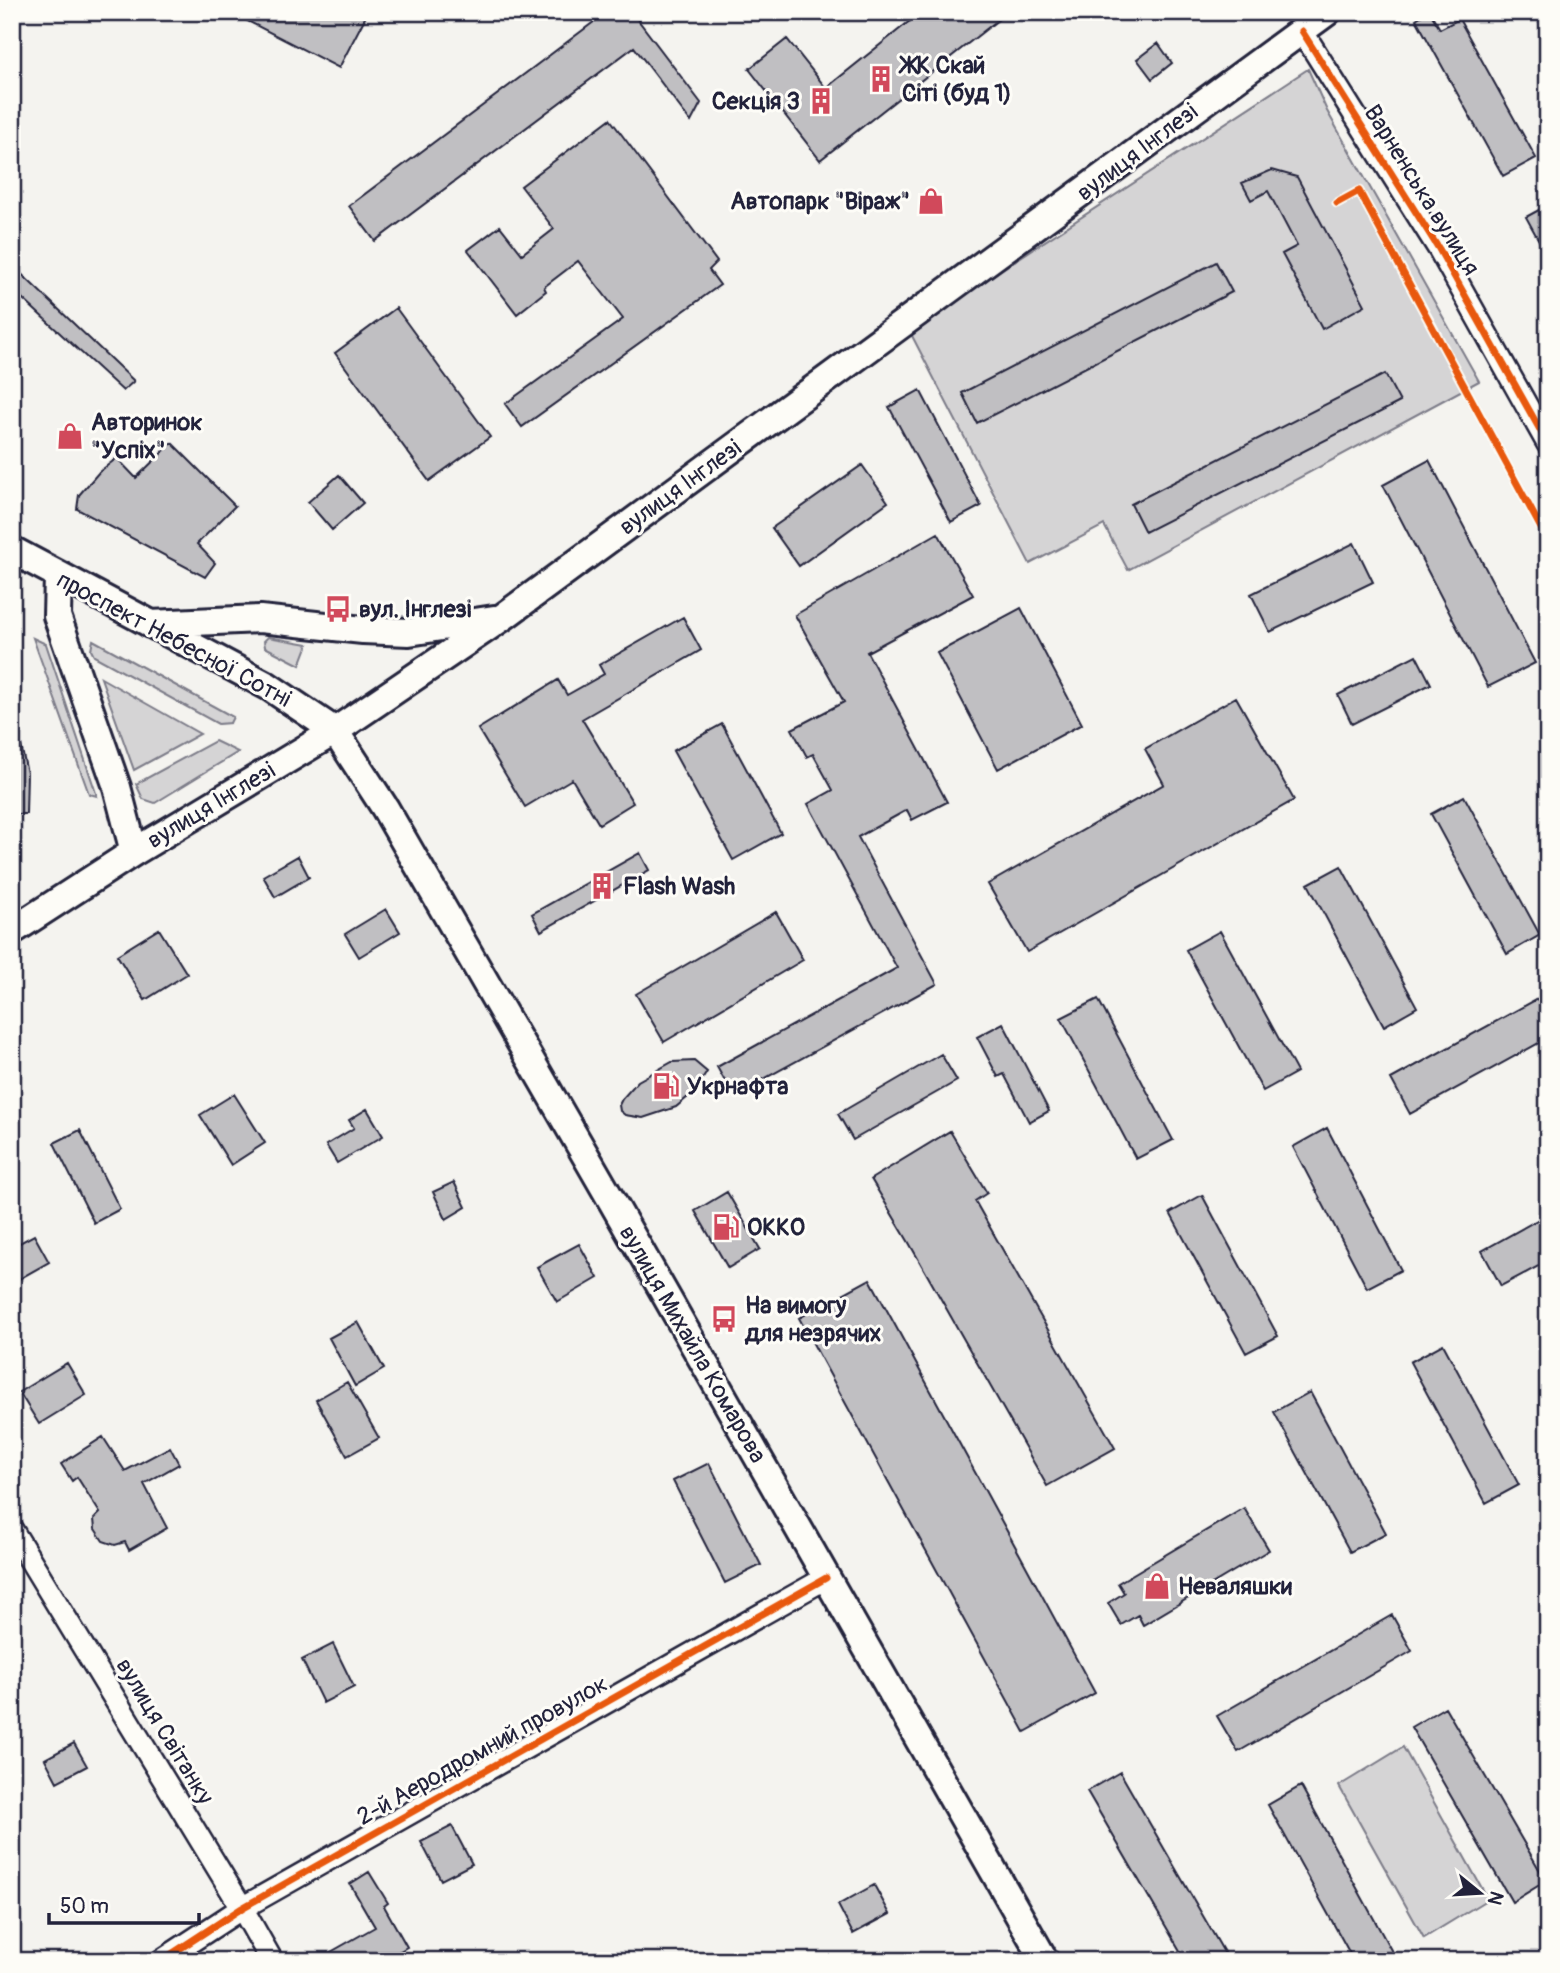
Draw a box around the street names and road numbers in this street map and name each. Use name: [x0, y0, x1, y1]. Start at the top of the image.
street label: вулиця Інглезі: [1071, 97, 1204, 207]
street label: Варненська вулиця: [1357, 100, 1486, 281]
street label: вулиця Інглезі: [613, 433, 747, 541]
street label: проспект Небесної Сотні: [52, 565, 296, 714]
street label: вулиця Інглезі: [142, 756, 280, 855]
street label: вулиця Михайла Комарова: [613, 1220, 772, 1468]
street label: вулиця Світанку: [110, 1653, 220, 1810]
street label: 2-й Аеродромний провулок: [352, 1669, 613, 1832]

